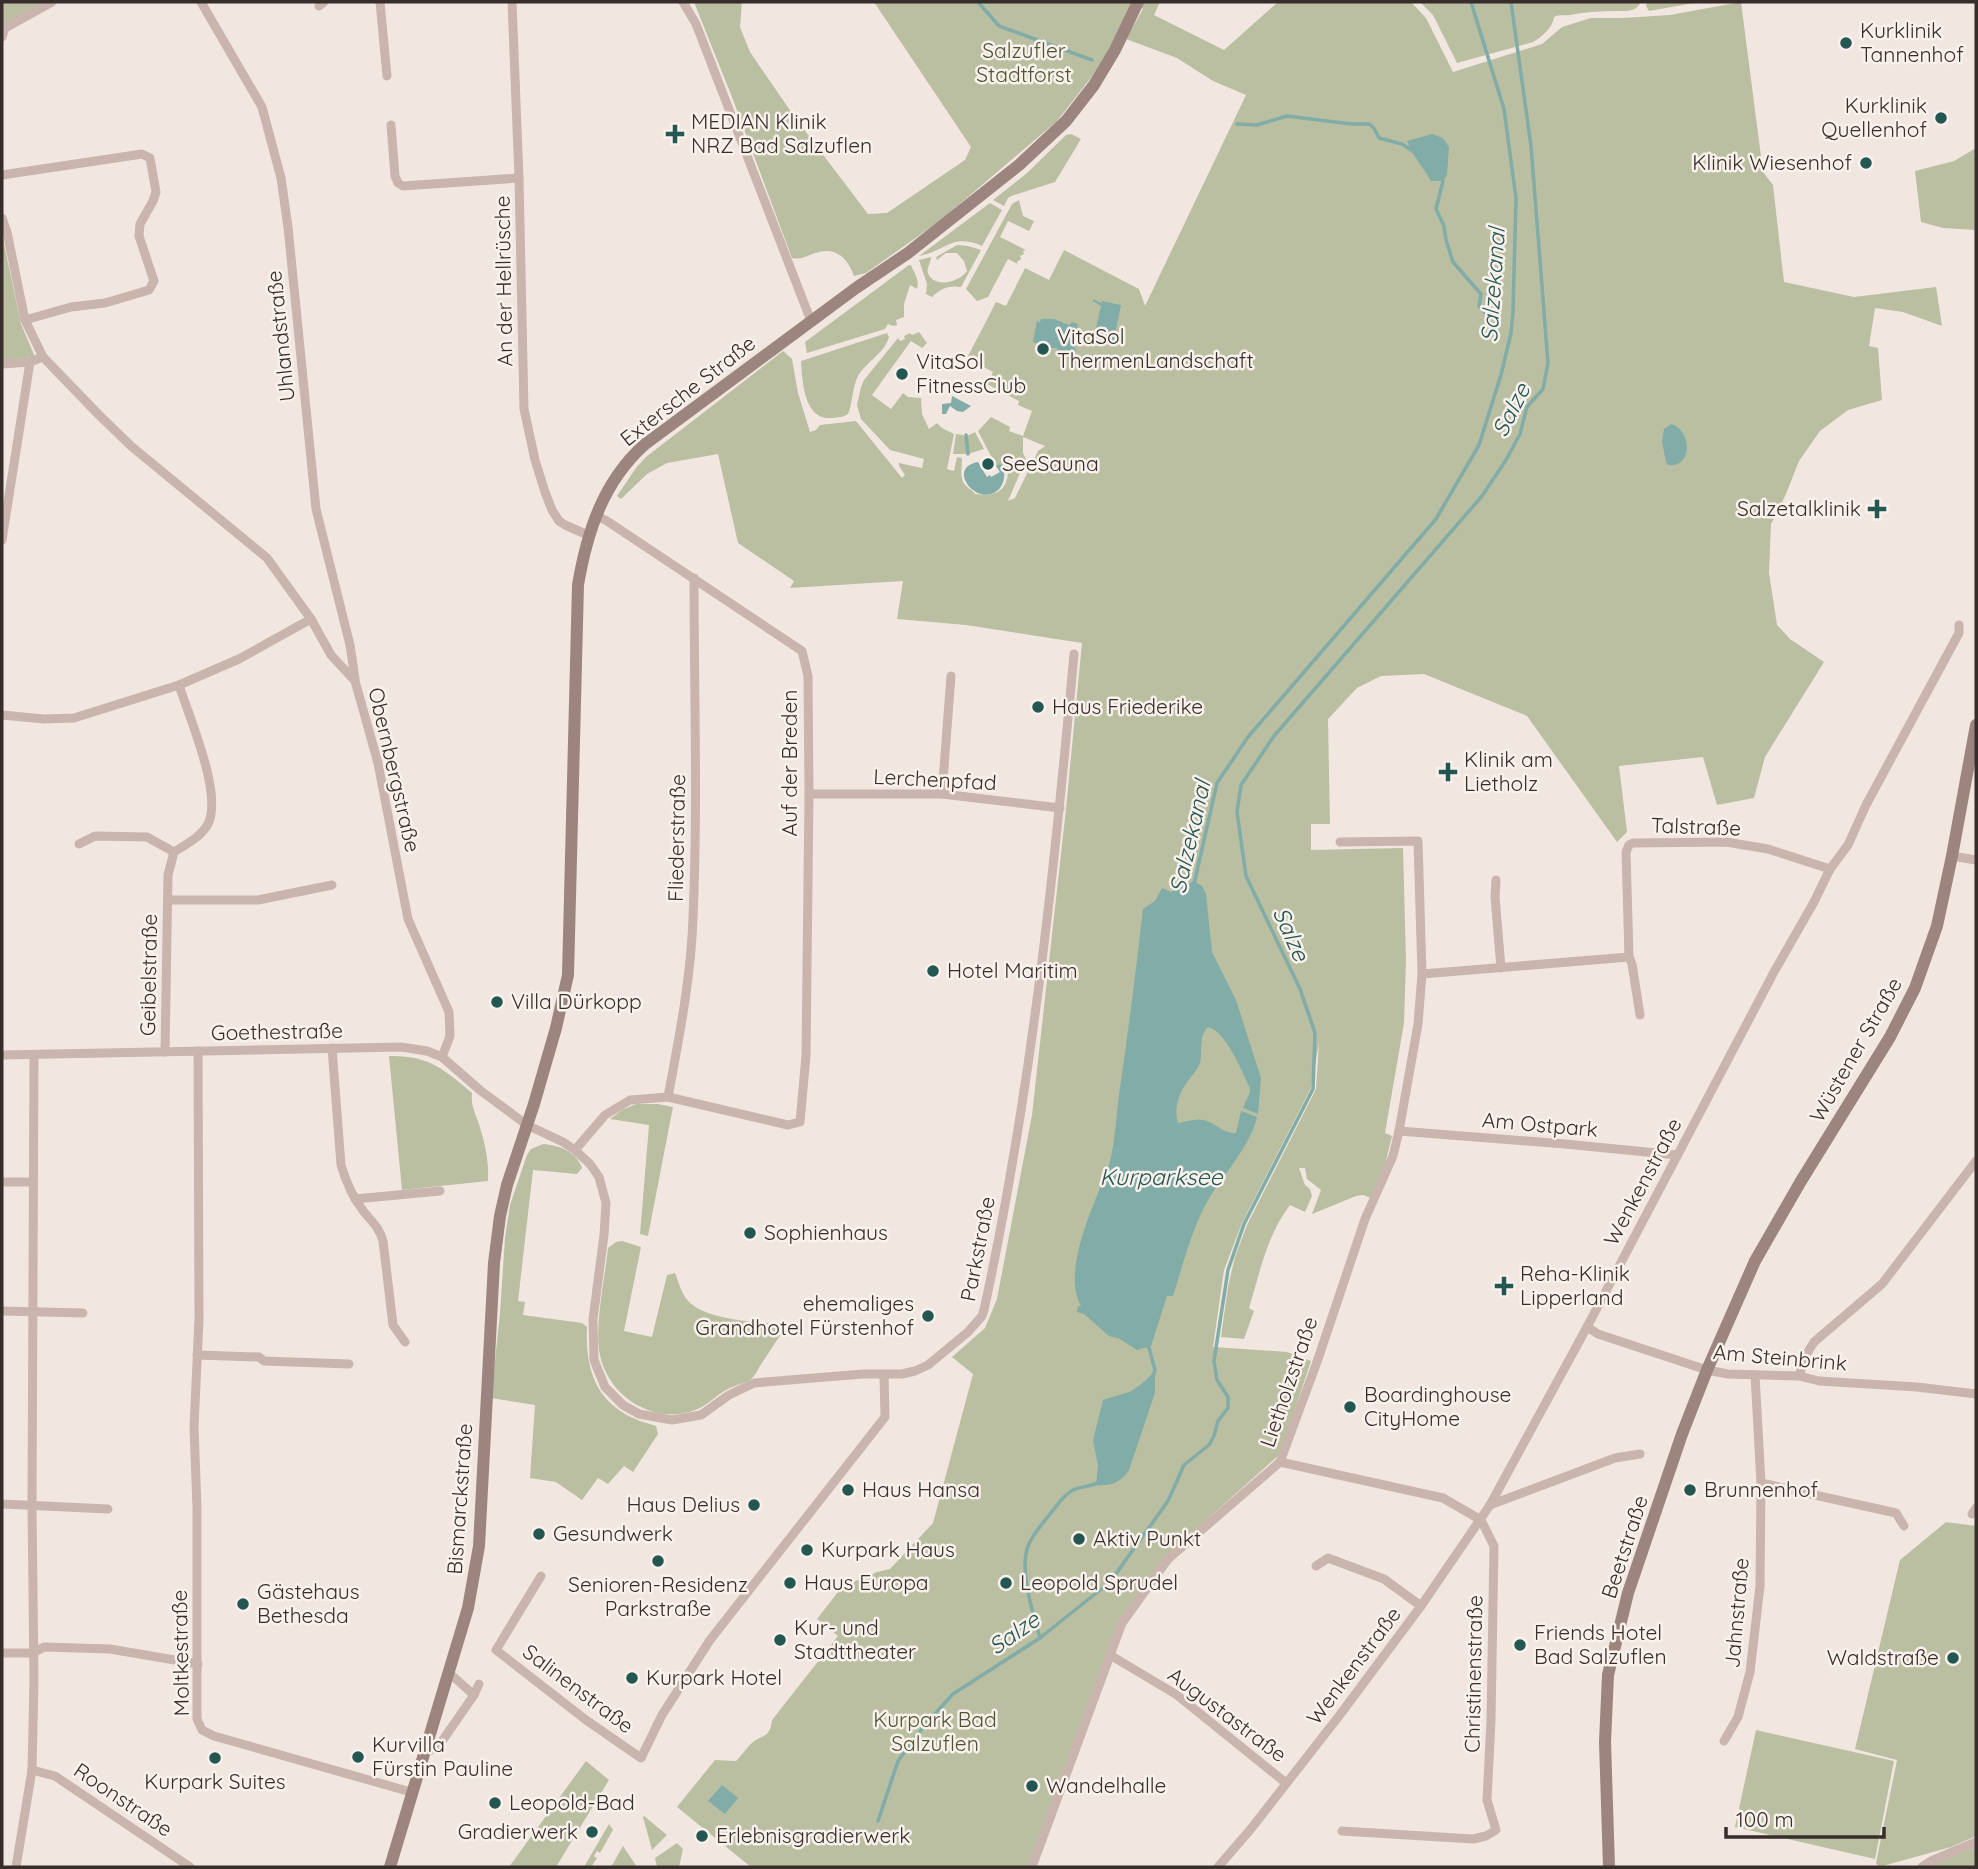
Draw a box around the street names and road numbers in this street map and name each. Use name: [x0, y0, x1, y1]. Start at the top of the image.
street label: An der Hellrüsche: [489, 195, 517, 367]
street label: Uhlandstraße: [260, 269, 300, 403]
street label: Extersche Straße: [615, 329, 760, 451]
street label: Obernbergstraße: [363, 685, 427, 855]
street label: Auf der Breden: [776, 690, 802, 836]
street label: Lerchenpfad: [873, 763, 997, 795]
street label: Fliederstraße: [662, 774, 690, 902]
street label: Talstraße: [1650, 811, 1742, 841]
street label: Geibelstraße: [134, 914, 162, 1036]
street label: Wüstener Straße: [1803, 973, 1907, 1126]
street label: Goethestraße: [211, 1017, 343, 1045]
street label: Am Ostpark: [1481, 1106, 1599, 1142]
street label: Wenkenstraße: [1598, 1113, 1687, 1250]
street label: Parkstraße: [954, 1194, 1000, 1304]
street label: Lietholzstraße: [1254, 1313, 1323, 1450]
street label: Am Steinbrink: [1712, 1338, 1848, 1376]
street label: Bismarckstraße: [441, 1422, 477, 1575]
street label: Beetstraße: [1595, 1492, 1653, 1602]
street label: Jahnstraße: [1718, 1557, 1754, 1669]
street label: Moltkestraße: [166, 1589, 194, 1717]
street label: Christinenstraße: [1459, 1595, 1487, 1753]
street label: Wenkenstraße: [1300, 1601, 1406, 1729]
street label: Salinenstraße: [518, 1638, 639, 1738]
street label: Augustastraße: [1163, 1661, 1292, 1767]
street label: Roonstraße: [69, 1757, 178, 1842]

